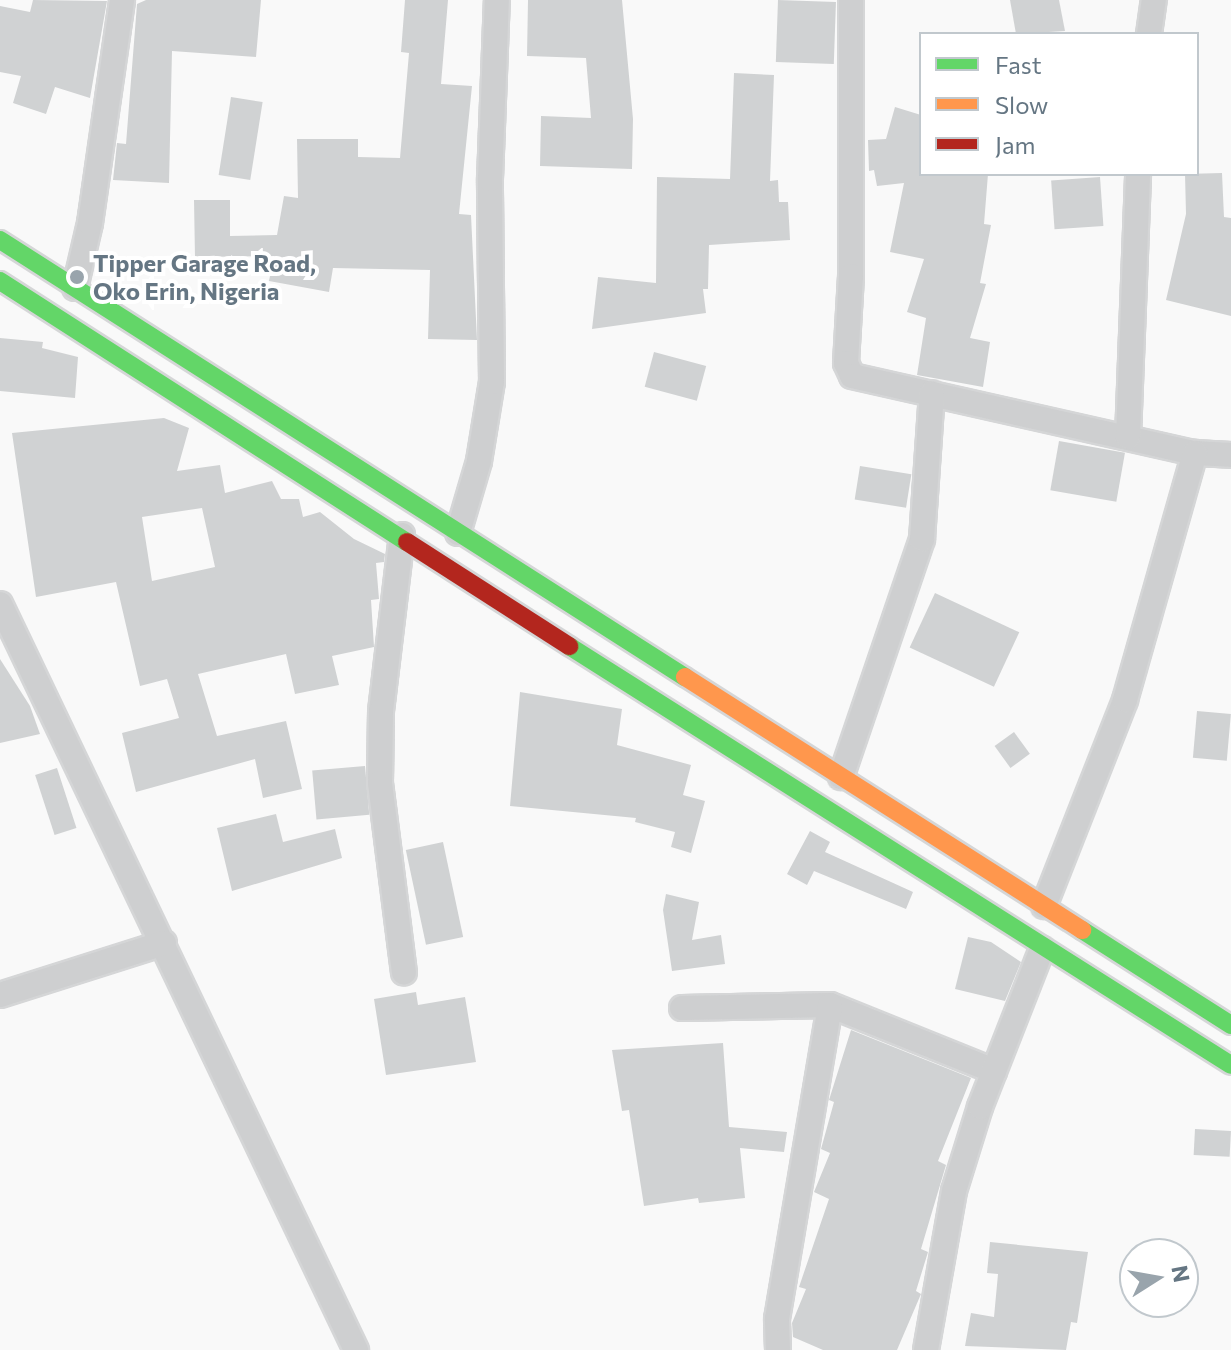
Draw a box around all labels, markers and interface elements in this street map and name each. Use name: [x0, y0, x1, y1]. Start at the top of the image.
legend: [919, 32, 1199, 176]
text: Fast: [995, 50, 1042, 79]
text: Slow: [995, 90, 1048, 119]
text: Jam: [995, 130, 1035, 159]
place label: Tipper Garage Road, Oko Erin, Nigeria: [93, 249, 316, 305]
marker: Tipper Garage Road, Oko Erin, Nigeria: [68, 268, 86, 286]
north arrow: [1119, 1238, 1199, 1318]
text: N: [1166, 1263, 1196, 1284]

